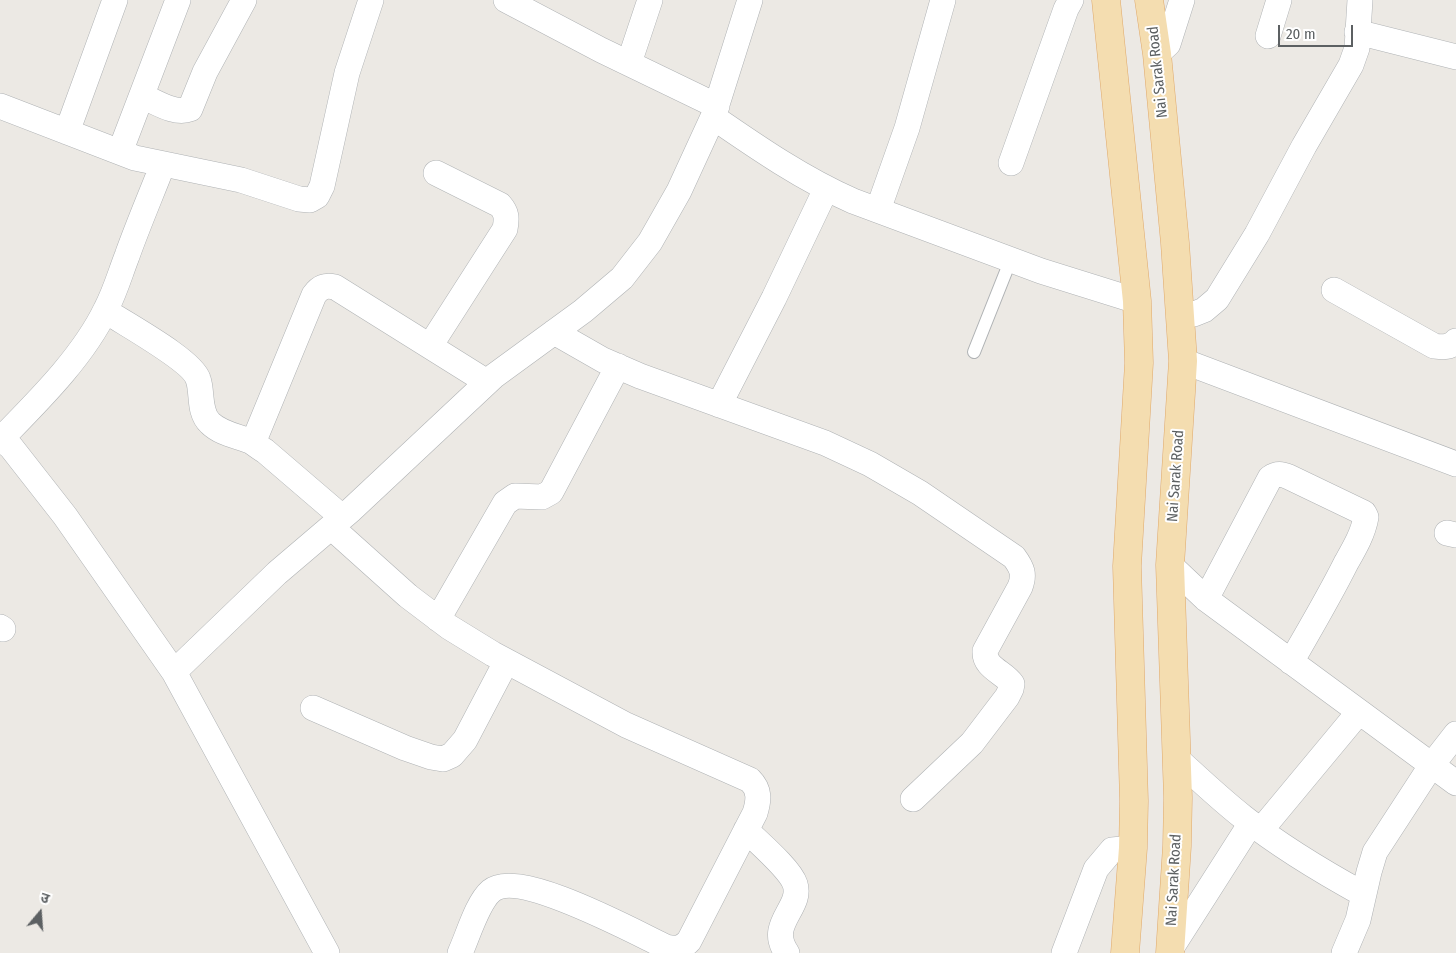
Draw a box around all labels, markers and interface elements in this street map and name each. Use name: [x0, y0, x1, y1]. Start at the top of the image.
scale bar: [1281, 15, 1356, 47]
street label: Nai Sarak Road: [1144, 25, 1172, 119]
text: 20 m: [1286, 25, 1316, 43]
street label: Nai Sarak Road: [1164, 429, 1188, 523]
street label: Nai Sarak Road: [1163, 833, 1185, 927]
north arrow: [15, 888, 65, 938]
text: उ: [38, 889, 51, 908]

